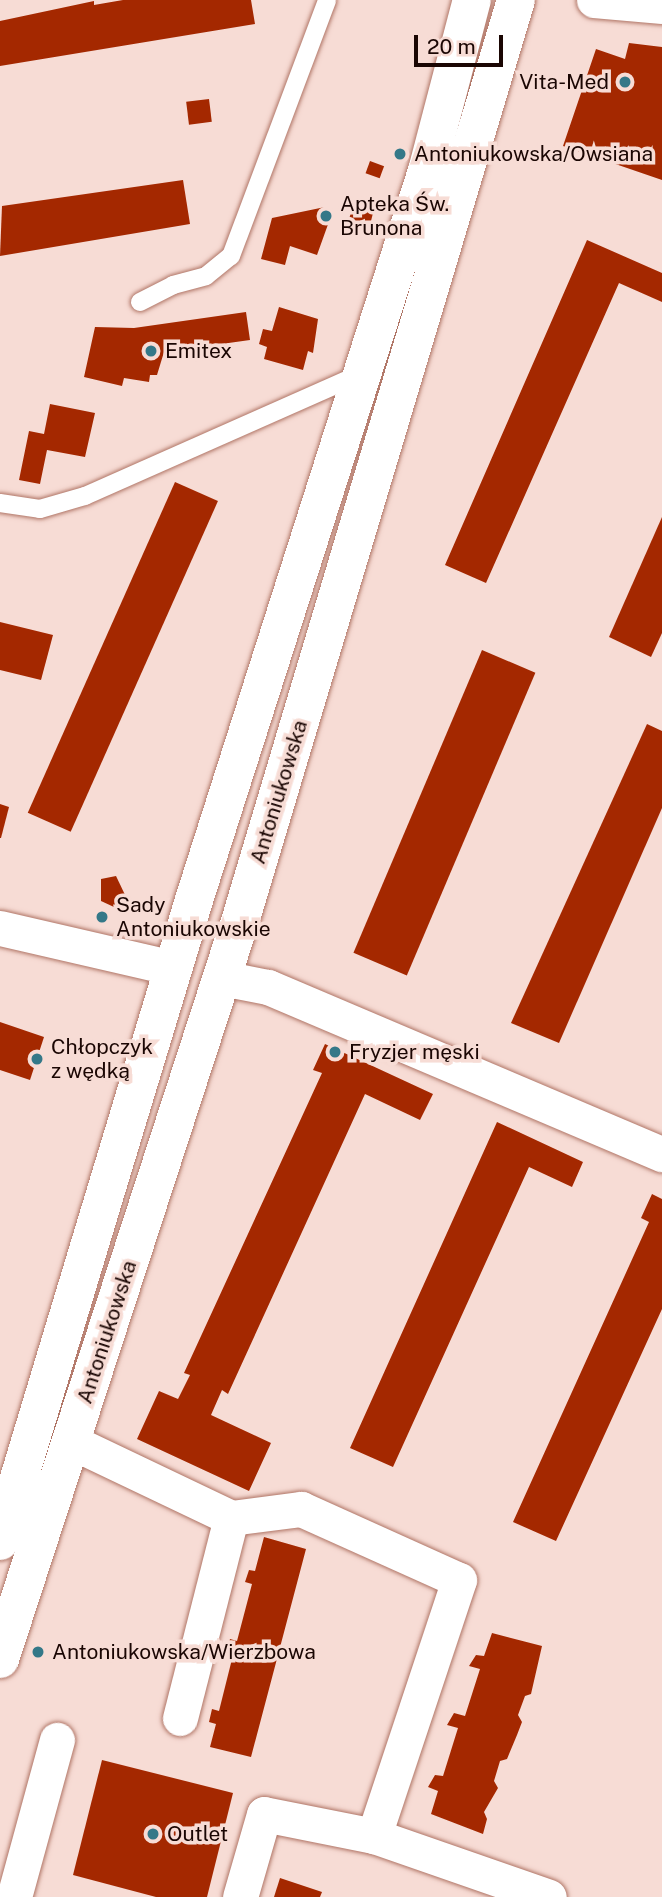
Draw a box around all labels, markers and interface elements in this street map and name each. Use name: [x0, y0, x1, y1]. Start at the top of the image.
scale bar: [417, 21, 506, 65]
text: 20 m: [427, 34, 476, 59]
place label: Vita-Med: [519, 69, 609, 95]
marker: Vita-Med: [615, 72, 635, 92]
place label: Antoniukowska/Owsiana: [414, 141, 653, 167]
marker: Antoniukowska/Owsiana: [392, 146, 408, 162]
place label: Apteka Św. Brunona: [340, 191, 449, 241]
marker: Apteka Św. Brunona: [318, 208, 334, 224]
place label: Emitex: [165, 338, 232, 364]
marker: Emitex: [143, 343, 159, 359]
street label: Antoniukowska: [245, 717, 313, 867]
place label: Sady Antoniukowskie: [116, 892, 271, 942]
marker: Sady Antoniukowskie: [94, 909, 110, 925]
place label: Chłopczyk z wędką: [51, 1034, 153, 1084]
place label: Fryzjer męski: [349, 1039, 480, 1065]
marker: Fryzjer męski: [327, 1044, 343, 1060]
marker: Chłopczyk z wędką: [29, 1051, 45, 1067]
street label: Antoniukowska: [72, 1257, 142, 1407]
place label: Antoniukowska/Wierzbowa: [52, 1639, 316, 1665]
marker: Antoniukowska/Wierzbowa: [30, 1644, 46, 1660]
place label: Outlet: [167, 1821, 228, 1847]
marker: Outlet: [145, 1826, 161, 1842]

